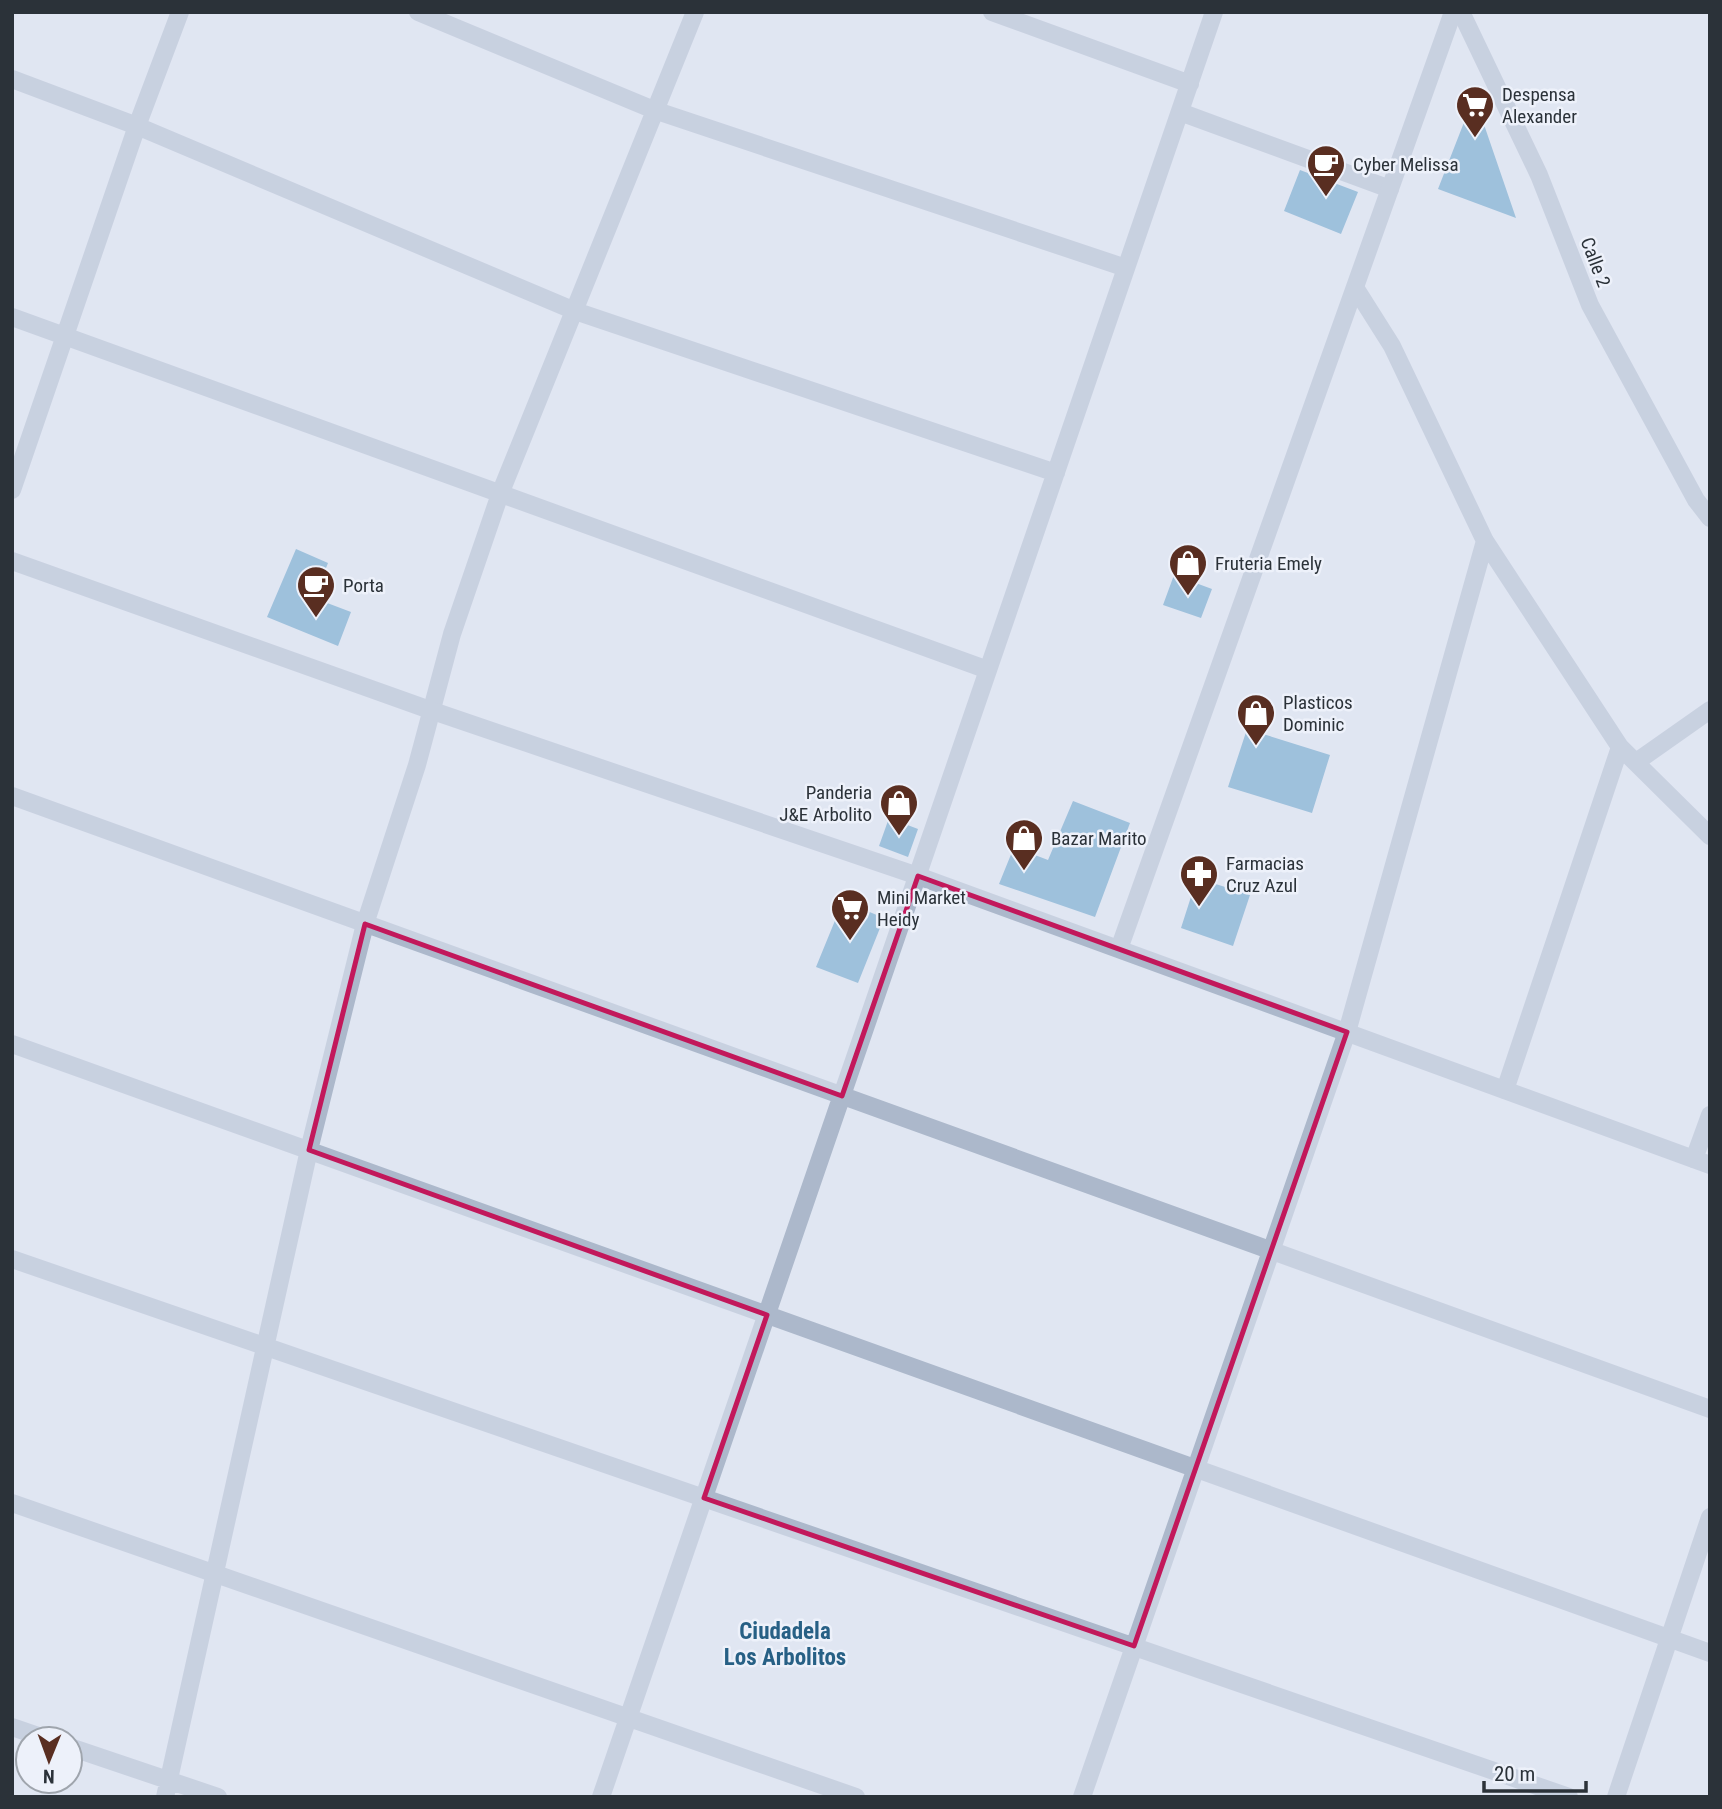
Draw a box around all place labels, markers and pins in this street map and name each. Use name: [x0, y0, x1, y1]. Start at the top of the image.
place label: Despensa Alexander: [1502, 83, 1577, 128]
supermarket icon: Despensa Alexander: [1454, 84, 1496, 139]
cafe icon: Cyber Melissa: [1305, 143, 1347, 198]
place label: Cyber Melissa: [1353, 153, 1459, 176]
shop icon: Fruteria Emely: [1167, 542, 1209, 597]
place label: Fruteria Emely: [1215, 552, 1322, 575]
cafe icon: Porta: [295, 564, 337, 619]
place label: Porta: [343, 574, 384, 597]
place label: Plasticos Dominic: [1283, 691, 1353, 736]
shop icon: Plasticos Dominic: [1235, 692, 1277, 747]
place label: Panderia J&E Arbolito: [779, 781, 872, 826]
shop icon: Panderia J&E Arbolito: [878, 782, 920, 837]
shop icon: Bazar Marito: [1003, 817, 1045, 872]
place label: Bazar Marito: [1051, 827, 1147, 850]
place label: Farmacias Cruz Azul: [1226, 852, 1304, 897]
pharmacy icon: Farmacias Cruz Azul: [1178, 853, 1220, 908]
place label: Mini Market Heidy: [877, 886, 966, 931]
supermarket icon: Mini Market Heidy: [829, 887, 871, 942]

